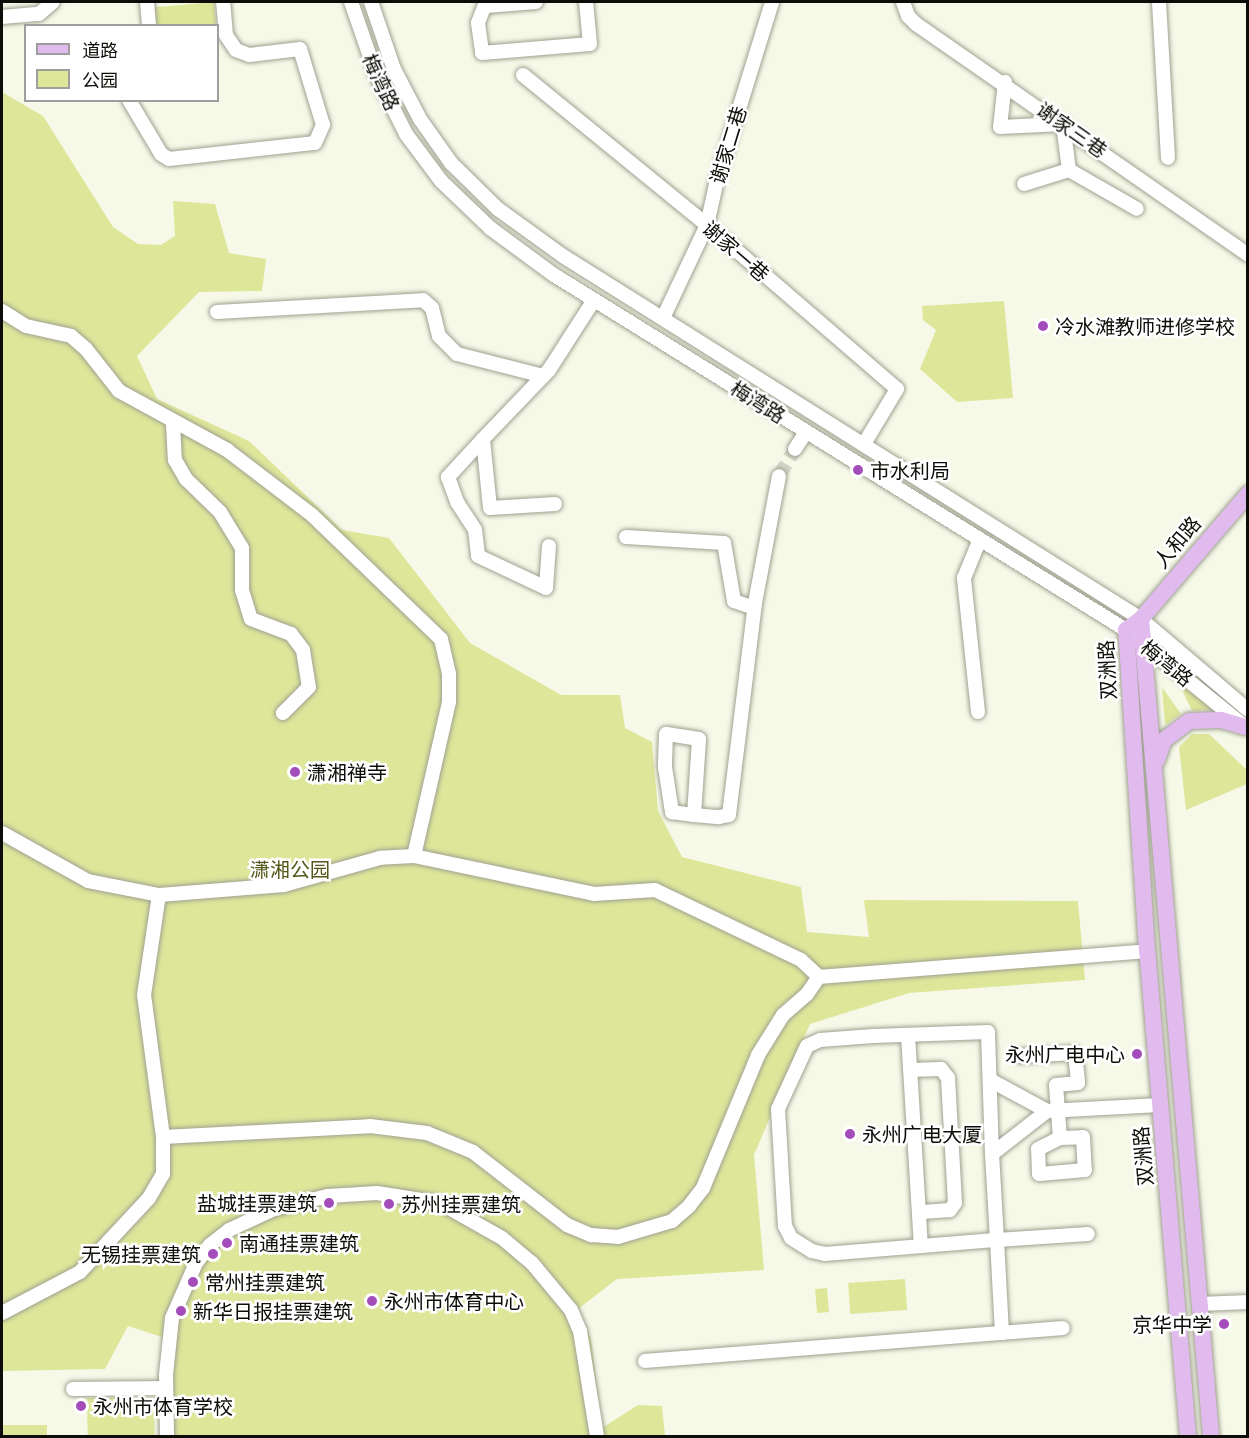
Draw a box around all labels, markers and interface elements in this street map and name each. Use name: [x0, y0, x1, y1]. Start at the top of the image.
legend: [24, 24, 219, 102]
text: 道路: [82, 39, 118, 62]
street label: 梅湾路: [357, 50, 405, 114]
text: 公园: [82, 69, 118, 92]
street label: 谢家三巷: [1032, 97, 1112, 163]
street label: 谢家二巷: [705, 103, 751, 187]
street label: 谢家一巷: [698, 216, 774, 286]
place label: 冷水滩教师进修学校: [1055, 314, 1235, 338]
marker: 冷水滩教师进修学校: [1036, 319, 1050, 333]
street label: 梅湾路: [726, 376, 790, 428]
place label: 市水利局: [870, 458, 950, 482]
marker: 市水利局: [851, 463, 865, 477]
street label: 人和路: [1149, 511, 1205, 573]
street label: 梅湾路: [1136, 635, 1198, 691]
street label: 双洲路: [1093, 639, 1121, 701]
place label: 潇湘禅寺: [307, 760, 387, 784]
marker: 潇湘禅寺: [288, 765, 302, 779]
park label: 潇湘公园: [250, 857, 330, 881]
place label: 永州广电中心: [1005, 1042, 1125, 1066]
marker: 永州广电中心: [1130, 1047, 1144, 1061]
place label: 永州广电大厦: [862, 1122, 982, 1146]
street label: 双洲路: [1128, 1125, 1158, 1187]
marker: 永州广电大厦: [843, 1127, 857, 1141]
place label: 盐城挂票建筑: [197, 1191, 317, 1215]
place label: 苏州挂票建筑: [401, 1192, 521, 1216]
marker: 盐城挂票建筑: [322, 1196, 336, 1210]
marker: 苏州挂票建筑: [382, 1197, 396, 1211]
place label: 南通挂票建筑: [239, 1231, 359, 1255]
marker: 南通挂票建筑: [220, 1236, 234, 1250]
place label: 无锡挂票建筑: [81, 1242, 201, 1266]
marker: 无锡挂票建筑: [206, 1247, 220, 1261]
place label: 常州挂票建筑: [205, 1270, 325, 1294]
marker: 常州挂票建筑: [186, 1275, 200, 1289]
place label: 永州市体育中心: [384, 1289, 524, 1313]
marker: 永州市体育中心: [365, 1294, 379, 1308]
place label: 新华日报挂票建筑: [193, 1299, 353, 1323]
marker: 新华日报挂票建筑: [174, 1304, 188, 1318]
place label: 京华中学: [1132, 1312, 1212, 1336]
marker: 京华中学: [1217, 1317, 1231, 1331]
place label: 永州市体育学校: [93, 1394, 233, 1418]
marker: 永州市体育学校: [74, 1399, 88, 1413]

